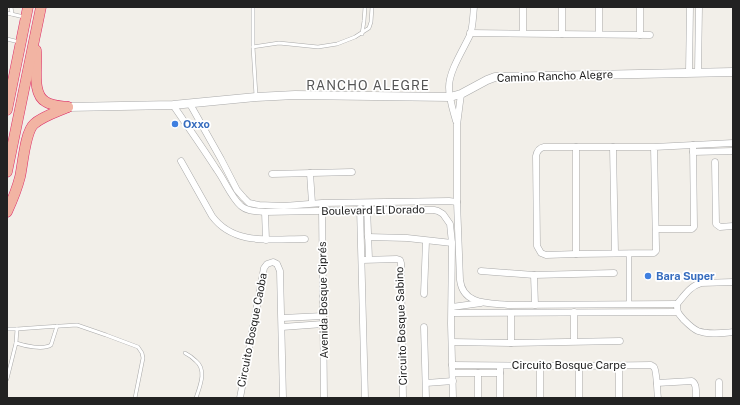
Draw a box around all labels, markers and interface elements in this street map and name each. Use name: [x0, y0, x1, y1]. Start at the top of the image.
street label: Camino Rancho Alegre: [497, 68, 613, 84]
district label: RANCHO ALEGRE: [306, 78, 430, 93]
place label: Oxxo: [183, 118, 210, 130]
marker: Oxxo: [170, 119, 180, 129]
street label: Boulevard El Dorado: [321, 203, 425, 217]
street label: Avenida Bosque Ciprés: [316, 241, 330, 359]
street label: Circuito Bosque Sabino: [393, 266, 409, 386]
place label: Bara Super: [656, 270, 715, 282]
marker: Bara Super: [643, 271, 653, 281]
street label: Circuito Bosque Caoba: [235, 272, 269, 388]
street label: Circuito Bosque Carpe: [512, 359, 626, 371]

